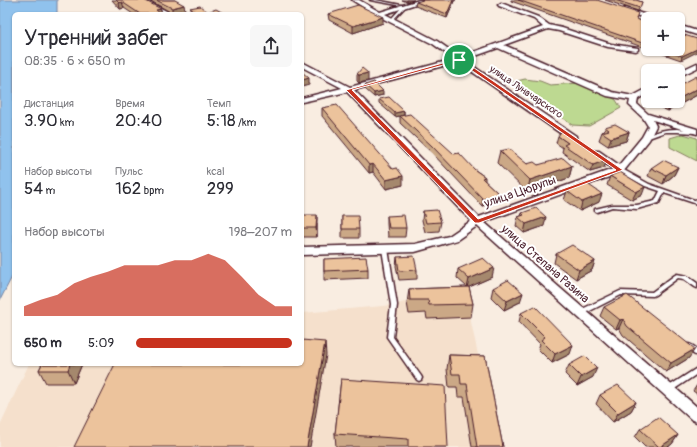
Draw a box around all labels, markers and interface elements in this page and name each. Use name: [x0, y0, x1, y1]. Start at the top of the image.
map controls: [641, 12, 685, 108]
button: +: [641, 12, 685, 56]
text: Утренний забег: [24, 24, 168, 52]
button: share: [250, 25, 292, 67]
pin: [442, 43, 476, 77]
icon: arrive: [448, 49, 470, 71]
text: 08:35 · 6 × 650 m: [24, 53, 125, 69]
street label: улица Луначарского: [486, 62, 565, 121]
button: −: [641, 64, 685, 108]
text: Дистанция: [24, 97, 74, 110]
text: Время: [115, 97, 145, 110]
text: Темп: [207, 97, 231, 110]
text: 3.90: [24, 110, 58, 131]
text: 20:40: [115, 110, 162, 131]
text: 5:18: [207, 110, 236, 131]
text: km: [58, 116, 74, 129]
text: /km: [236, 116, 256, 129]
text: Набор высоты: [24, 165, 92, 178]
text: Пульс: [115, 165, 143, 178]
text: kcal: [207, 165, 225, 178]
street label: улица Цюрупы: [481, 173, 558, 212]
text: 54: [24, 178, 43, 199]
text: 162: [115, 178, 141, 199]
text: 299: [207, 178, 234, 199]
text: m: [43, 184, 55, 197]
text: bpm: [141, 184, 164, 197]
street label: улица Степана Разина: [497, 221, 592, 307]
text: Набор высоты: [24, 224, 105, 240]
text: 198–207 m: [229, 224, 292, 240]
text: 650 m: [24, 335, 62, 351]
text: 5:09: [88, 335, 114, 351]

